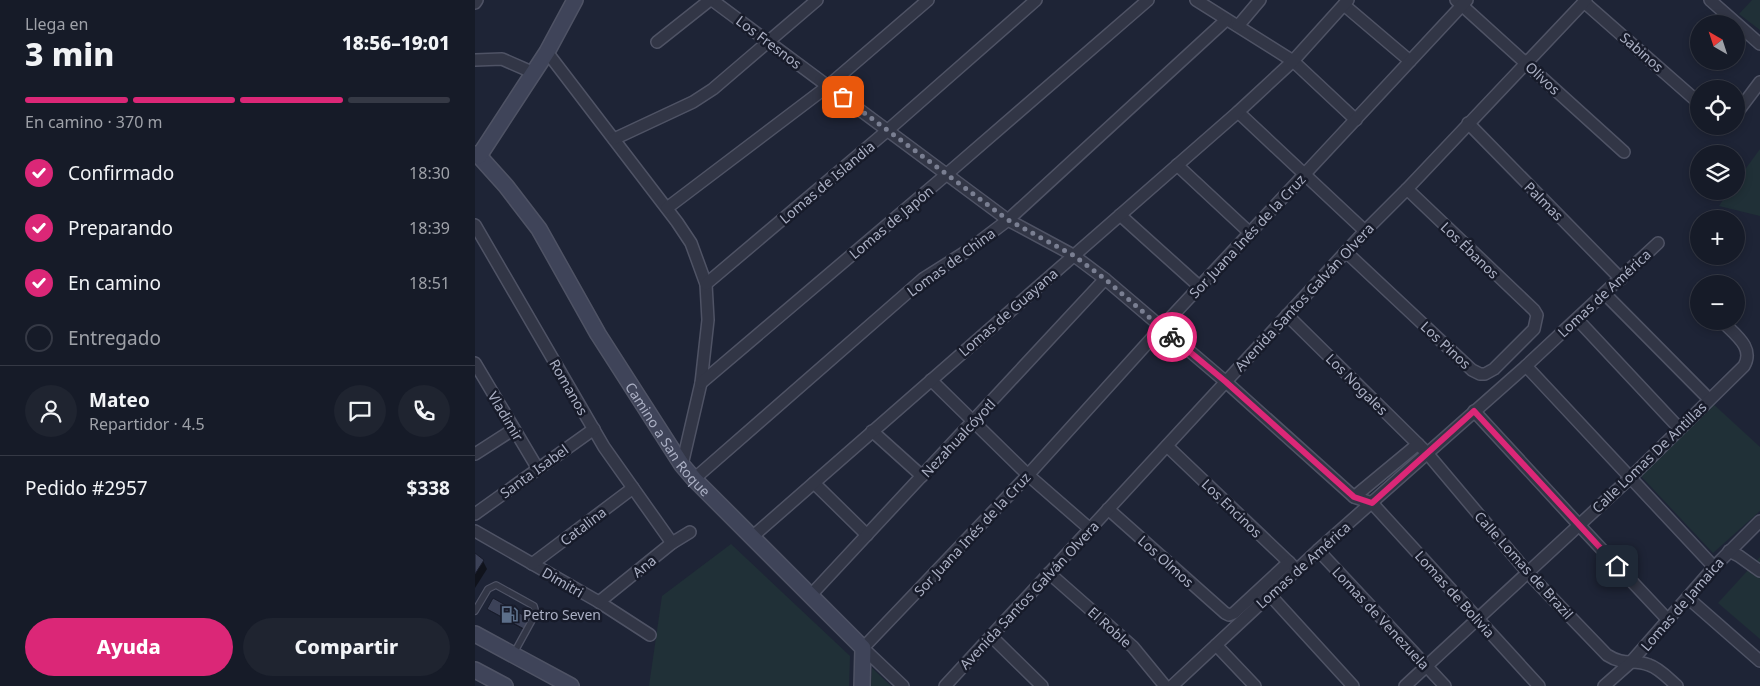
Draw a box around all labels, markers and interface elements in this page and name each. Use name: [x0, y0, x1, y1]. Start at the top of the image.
street label: Los Fresnos: [732, 11, 806, 73]
text: Llega en: [25, 13, 88, 35]
north arrow: [1690, 15, 1745, 70]
map controls: [1690, 15, 1745, 330]
street label: Sabinos: [1616, 28, 1668, 76]
text: 18:56–19:01: [342, 30, 450, 56]
text: 3 min: [25, 32, 114, 75]
street label: Olivos: [1522, 57, 1565, 99]
pin: [822, 76, 864, 118]
button: locate: [1690, 80, 1745, 135]
icon: bag: [829, 83, 857, 111]
text: En camino · 370 m: [25, 111, 162, 133]
street label: Lomas de Islandia: [775, 137, 879, 227]
button: layers: [1690, 145, 1745, 200]
icon: check: [25, 159, 53, 187]
text: Confirmado: [68, 160, 174, 186]
text: 18:30: [409, 162, 450, 184]
street label: Sor Juana Inés de la Cruz: [1185, 170, 1310, 302]
street label: Palmas: [1520, 177, 1568, 225]
street label: Lomas de Japón: [845, 181, 937, 263]
button: +: [1690, 210, 1745, 265]
icon: check: [25, 214, 53, 242]
text: Preparando: [68, 215, 173, 241]
text: 18:39: [409, 217, 450, 239]
street label: Los Ébanos: [1437, 217, 1504, 283]
street label: Avenida Santos Galván Olvera: [1230, 219, 1378, 375]
street label: Lomas de China: [903, 223, 999, 301]
street label: Lomas de América: [1553, 245, 1655, 341]
street label: Lomas de Guayana: [954, 264, 1062, 360]
icon: check: [25, 269, 53, 297]
text: En camino: [68, 270, 161, 296]
text: 18:51: [409, 272, 450, 294]
button: −: [1690, 275, 1745, 330]
courier: [1147, 312, 1197, 362]
street label: Los Pinos: [1417, 317, 1475, 373]
icon: bike: [1158, 323, 1186, 351]
text: Entregado: [68, 325, 161, 351]
street label: Los Nogales: [1322, 349, 1392, 419]
street label: Romanos: [545, 355, 593, 419]
street label: Camino a San Roque: [622, 378, 715, 500]
button: person: [25, 385, 77, 437]
button: chat: [334, 385, 386, 437]
button: phone: [398, 385, 450, 437]
text: Mateo: [89, 387, 150, 413]
street label: Vladimir: [484, 388, 528, 444]
street label: Nezahualcóyotl: [917, 395, 999, 481]
street label: Calle Lomas De Antillas: [1588, 397, 1711, 517]
text: Repartidor · 4.5: [89, 413, 205, 435]
street label: Santa Isabel: [496, 440, 572, 502]
street label: Sor Juana Inés de la Cruz: [910, 468, 1035, 600]
text: Pedido #2957: [25, 475, 148, 501]
text: $338: [407, 475, 450, 501]
street label: Los Encinos: [1198, 475, 1266, 542]
street label: Catalina: [556, 502, 610, 550]
street label: Calle Lomas de Brazil: [1470, 507, 1578, 623]
street label: Avenida Santos Galván Olvera: [955, 517, 1103, 673]
street label: Lomas de América: [1252, 517, 1354, 613]
street label: Los Olmos: [1134, 531, 1198, 591]
pin: [1596, 545, 1638, 587]
street label: Lomas de Bolivia: [1411, 547, 1499, 641]
street label: Ana: [628, 551, 660, 581]
icon: home: [1603, 552, 1631, 580]
street label: Lomas de Jamaica: [1636, 553, 1728, 655]
street label: Lomas de Venezuela: [1328, 562, 1434, 674]
street label: Dimitri: [539, 563, 587, 601]
street label: El Roble: [1084, 602, 1136, 652]
fuel station icon: Petro Seven: [499, 604, 519, 624]
place label: Petro Seven: [523, 605, 601, 624]
button: Ayuda: [25, 618, 233, 676]
button: Compartir: [243, 618, 450, 676]

